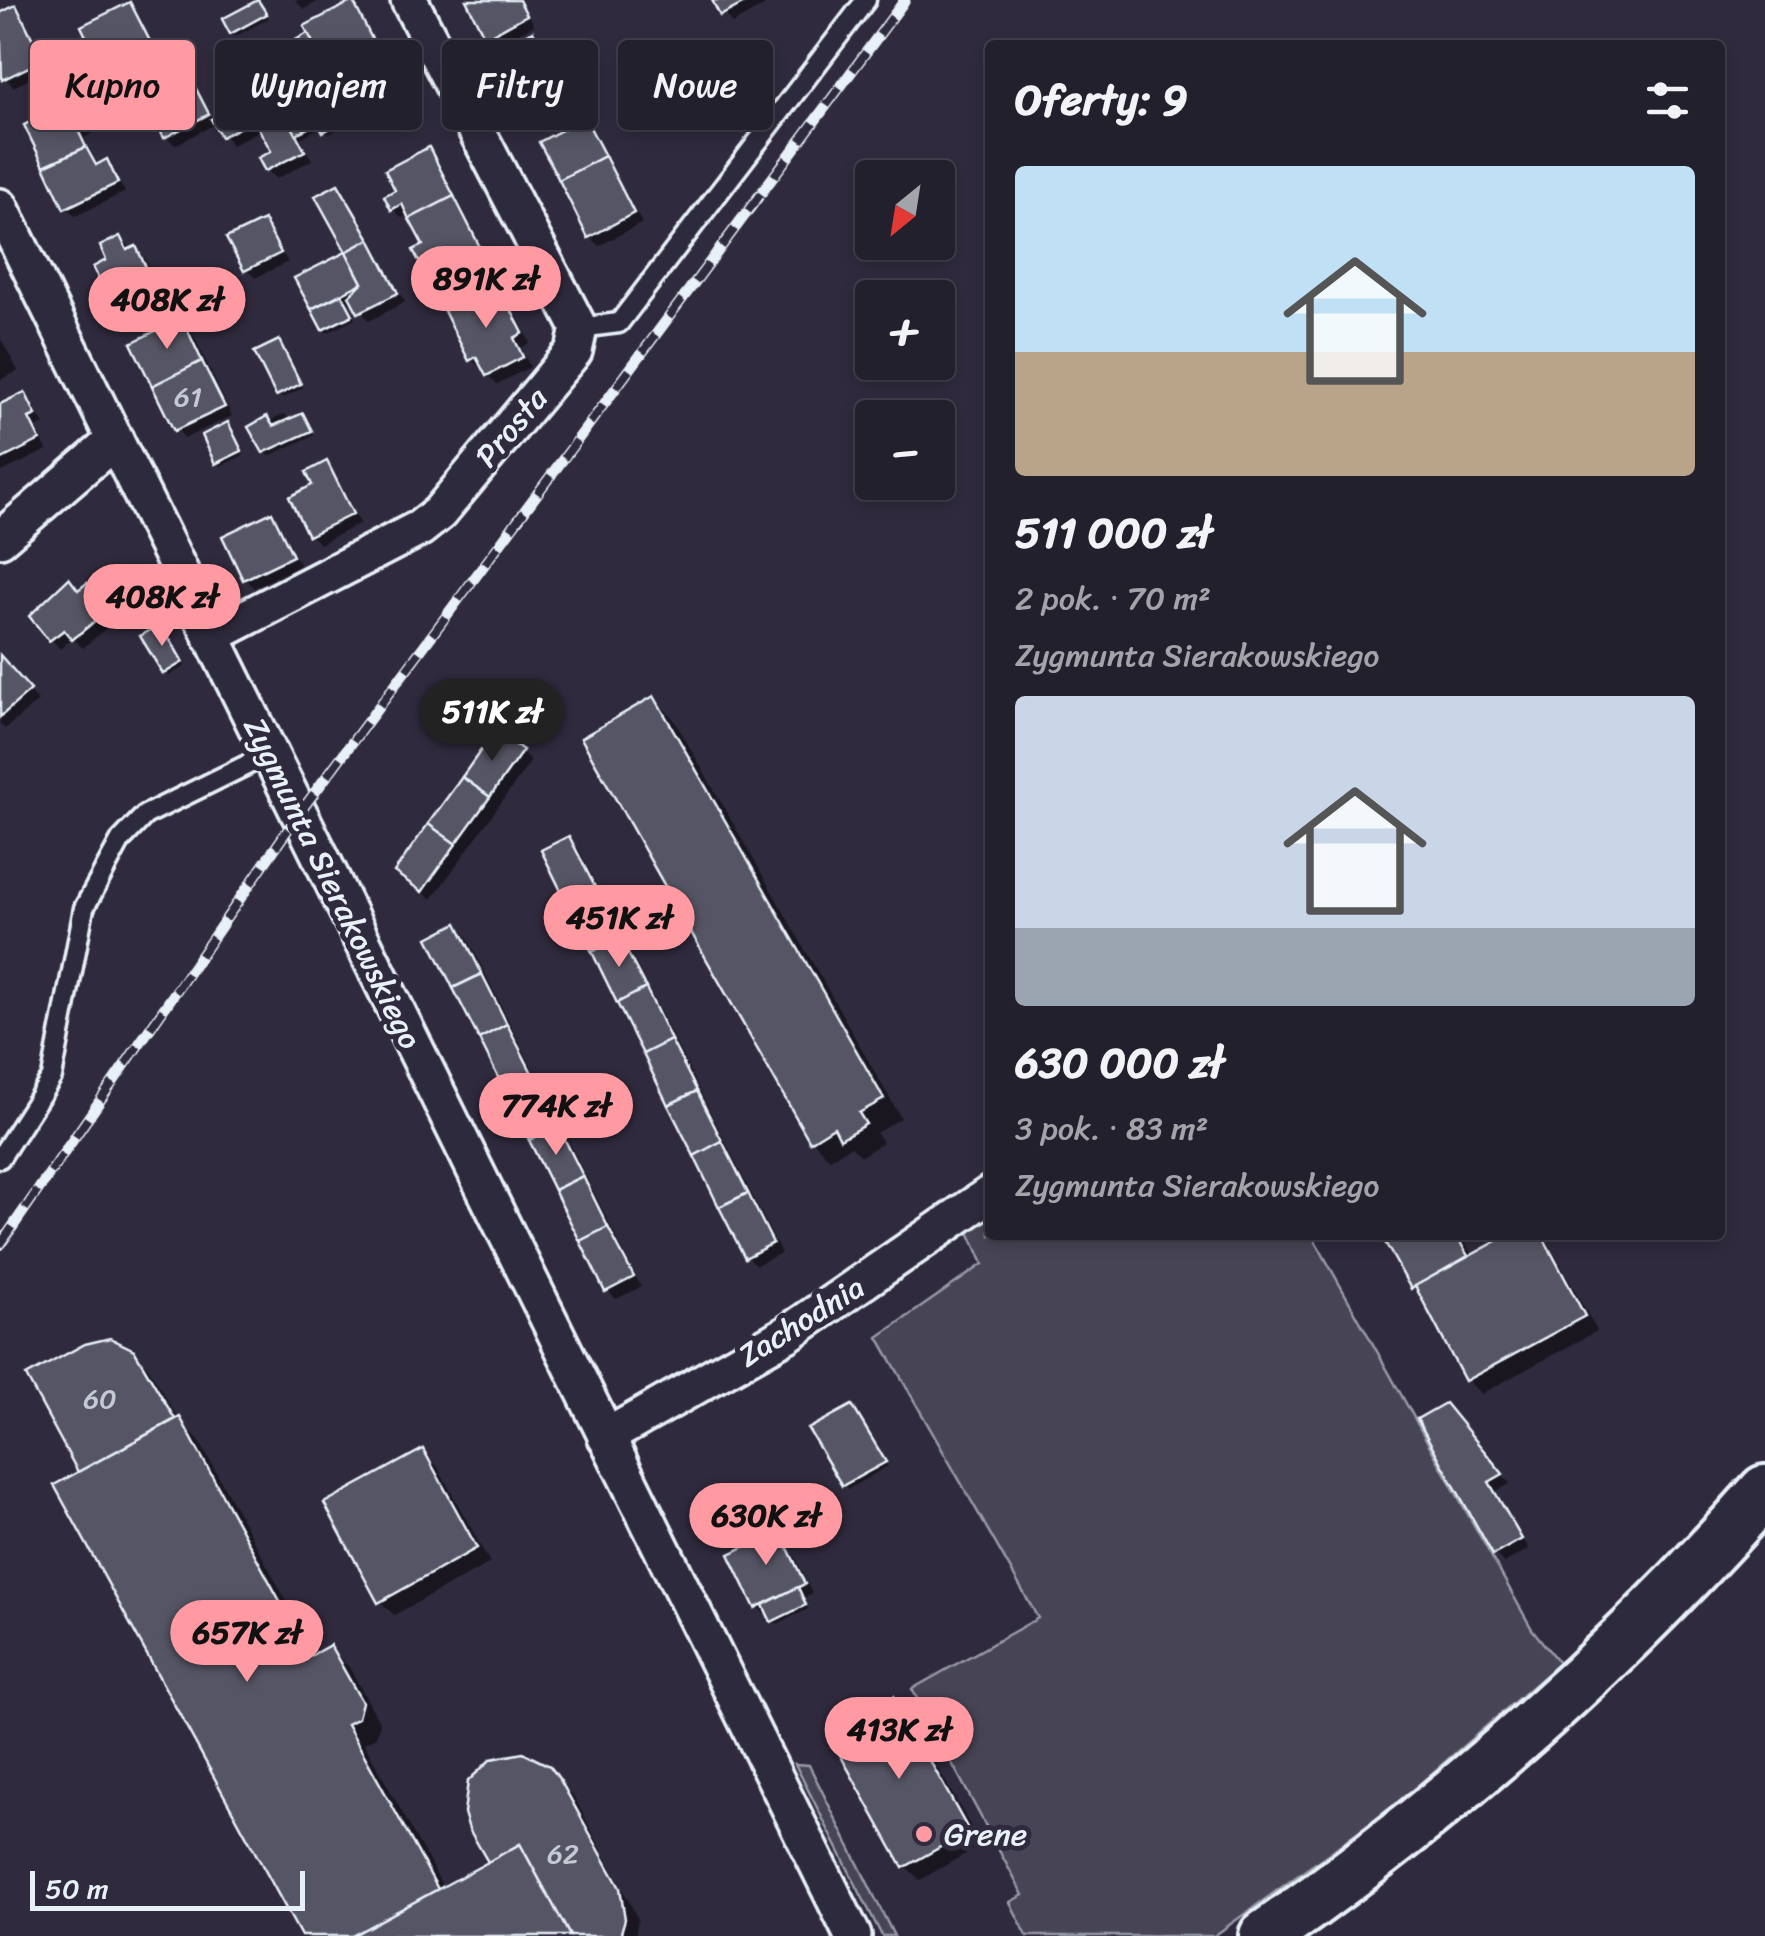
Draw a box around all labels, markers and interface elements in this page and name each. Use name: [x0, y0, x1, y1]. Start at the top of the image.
chip: Kupno: [30, 40, 195, 130]
chip: Wynajem: [215, 40, 422, 130]
chip: Filtry: [442, 40, 598, 130]
chip: Nowe: [618, 40, 773, 130]
text: Oferty: 9: [1015, 63, 1188, 137]
icon: filters: [1640, 73, 1695, 128]
north arrow: [855, 160, 955, 260]
map controls: [855, 160, 955, 500]
icon: home: [1265, 231, 1445, 411]
pin: 891K zł: [394, 246, 578, 331]
text: 891K zł: [433, 250, 539, 307]
pin: 408K zł: [75, 267, 259, 352]
text: 408K zł: [111, 271, 223, 328]
button: +: [855, 280, 955, 380]
house number: 61: [174, 372, 202, 421]
street label: Prosta: [460, 373, 564, 481]
button: −: [855, 400, 955, 500]
text: 511 000 zł: [1015, 496, 1212, 570]
pin: 408K zł: [70, 564, 254, 649]
text: 408K zł: [106, 568, 218, 625]
text: 2 pok. · 70 m²: [1015, 570, 1211, 627]
text: Zygmunta Sierakowskiego: [1015, 627, 1379, 684]
pin: 511K zł: [400, 679, 584, 764]
text: 511K zł: [442, 683, 542, 740]
street label: Zygmunta Sierakowskiego: [227, 707, 438, 1060]
icon: home: [1265, 761, 1445, 941]
pin: 451K zł: [527, 885, 711, 970]
text: 451K zł: [566, 889, 672, 946]
text: 630 000 zł: [1015, 1026, 1224, 1100]
pin: 774K zł: [464, 1073, 648, 1158]
text: 774K zł: [501, 1077, 611, 1134]
text: 3 pok. · 83 m²: [1015, 1100, 1208, 1157]
text: Zygmunta Sierakowskiego: [1015, 1157, 1379, 1214]
street label: Zachodnia: [726, 1260, 876, 1383]
house number: 60: [83, 1374, 117, 1423]
pin: 630K zł: [674, 1483, 858, 1568]
text: 630K zł: [711, 1487, 821, 1544]
pin: 657K zł: [155, 1600, 339, 1685]
text: 657K zł: [192, 1604, 302, 1661]
pin: 413K zł: [807, 1697, 991, 1782]
text: 413K zł: [847, 1701, 951, 1758]
place label: Grene: [944, 1806, 1027, 1863]
marker: Grene: [913, 1823, 935, 1845]
house number: 62: [547, 1829, 579, 1878]
text: 50 m: [45, 1864, 109, 1913]
scale bar: [30, 1866, 305, 1910]

